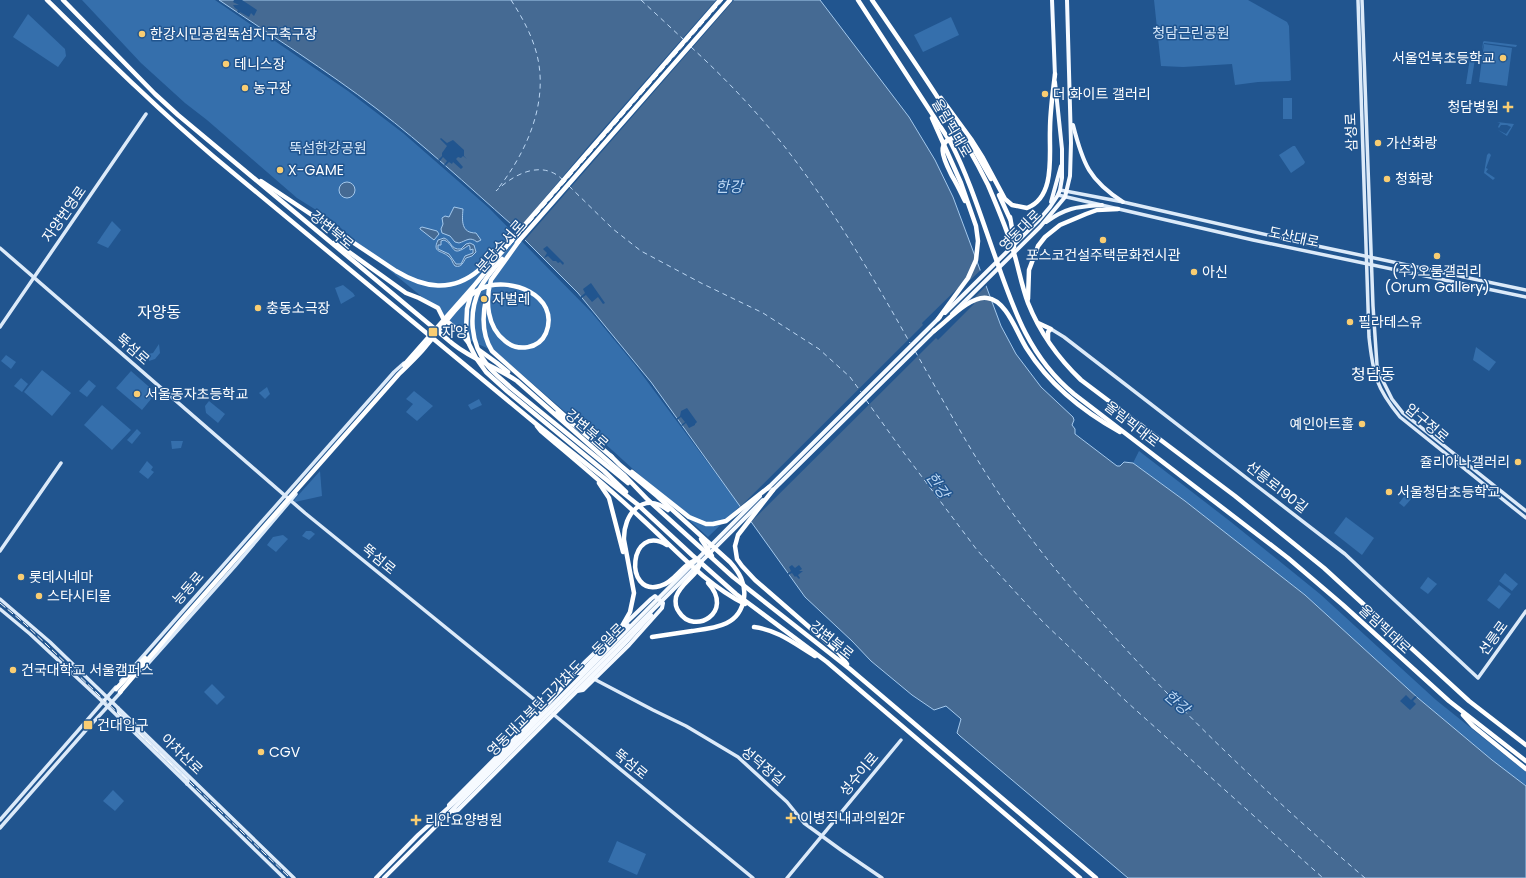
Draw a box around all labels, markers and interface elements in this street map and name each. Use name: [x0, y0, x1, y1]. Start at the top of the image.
park label: 청담근린공원: [1152, 23, 1230, 43]
place label: 한강시민공원뚝섬지구축구장: [150, 24, 318, 44]
marker: 한강시민공원뚝섬지구축구장: [137, 29, 147, 39]
place label: 서울언북초등학교: [1392, 48, 1495, 68]
marker: 서울언북초등학교: [1498, 53, 1508, 63]
place label: 테니스장: [234, 54, 286, 74]
marker: 테니스장: [221, 59, 231, 69]
place label: 농구장: [253, 78, 292, 98]
marker: 농구장: [240, 83, 250, 93]
place label: 더 화이트 갤러리: [1053, 84, 1151, 104]
marker: 더 화이트 갤러리: [1040, 89, 1050, 99]
street label: 올림픽대로: [927, 95, 977, 161]
place label: 청담병원: [1447, 97, 1499, 117]
marker: 청담병원: [1502, 101, 1514, 113]
street label: 삼성로: [1340, 112, 1362, 152]
place label: 가산화랑: [1386, 133, 1438, 153]
park label: 뚝섬한강공원: [289, 138, 367, 158]
marker: 가산화랑: [1373, 138, 1383, 148]
place label: X-GAME: [288, 160, 344, 180]
marker: X-GAME: [275, 165, 285, 175]
place label: 청화랑: [1395, 169, 1434, 189]
marker: 청화랑: [1382, 174, 1392, 184]
water label: 한강: [715, 176, 745, 197]
street label: 자양번영로: [37, 182, 91, 246]
street label: 영동대로: [995, 205, 1045, 255]
street label: 강변북로: [306, 206, 358, 254]
street label: 분당수서로: [471, 215, 529, 277]
street label: 도산대로: [1267, 222, 1321, 252]
marker: 포스코건설주택문화전시관: [1098, 235, 1108, 245]
place label: 포스코건설주택문화전시관: [1026, 245, 1180, 265]
marker: (주)오룸갤러리 (Orum Gallery): [1432, 251, 1442, 261]
place label: (주)오룸갤러리 (Orum Gallery): [1384, 261, 1490, 297]
place label: 아신: [1202, 262, 1228, 282]
marker: 아신: [1189, 267, 1199, 277]
place label: 자벌레: [492, 289, 531, 309]
marker: 자벌레: [479, 294, 489, 304]
place label: 충동소극장: [266, 298, 331, 318]
district label: 자양동: [137, 301, 181, 324]
marker: 충동소극장: [253, 303, 263, 313]
place label: 필라테스유: [1358, 312, 1423, 332]
marker: 필라테스유: [1345, 317, 1355, 327]
place label: 자양: [442, 322, 468, 342]
marker: 자양: [427, 326, 439, 338]
street label: 뚝섬로: [112, 329, 154, 369]
district label: 청담동: [1351, 363, 1395, 386]
place label: 서울동자초등학교: [145, 384, 248, 404]
marker: 서울동자초등학교: [132, 389, 142, 399]
street label: 올림픽대로: [1100, 396, 1164, 452]
street label: 압구정로: [1401, 399, 1453, 447]
street label: 강변북로: [561, 405, 613, 454]
place label: 예인아트홀: [1290, 414, 1354, 434]
marker: 예인아트홀: [1357, 419, 1367, 429]
place label: 쥴리아나갤러리: [1420, 452, 1510, 472]
street label: 선릉로190길: [1242, 456, 1312, 518]
marker: 쥴리아나갤러리: [1513, 457, 1523, 467]
water label: 한강: [921, 468, 956, 504]
place label: 서울청담초등학교: [1397, 482, 1500, 502]
marker: 서울청담초등학교: [1384, 487, 1394, 497]
street label: 뚝섬로: [358, 539, 400, 579]
place label: 롯데시네마: [29, 567, 94, 587]
street label: 능동로: [168, 567, 208, 609]
marker: 롯데시네마: [16, 572, 26, 582]
place label: 스타시티몰: [47, 586, 112, 606]
marker: 스타시티몰: [34, 591, 44, 601]
street label: 올림픽대로: [1355, 600, 1415, 658]
street label: 강변북로: [806, 616, 858, 664]
street label: 선릉로: [1474, 616, 1513, 660]
street label: 동일로: [587, 618, 629, 660]
street label: 영동대교북단고가차도: [482, 655, 588, 761]
place label: 건국대학교 서울캠퍼스: [21, 660, 154, 680]
marker: 건국대학교 서울캠퍼스: [8, 665, 18, 675]
water label: 한강: [1160, 685, 1196, 720]
place label: 건대입구: [97, 715, 149, 735]
marker: 건대입구: [82, 719, 94, 731]
street label: 아차산로: [157, 729, 208, 779]
place label: CGV: [269, 742, 301, 762]
street label: 성덕정길: [737, 742, 789, 790]
street label: 뚝섬로: [610, 744, 652, 784]
marker: CGV: [256, 747, 266, 757]
street label: 성수이로: [835, 748, 883, 800]
place label: 이병직내과의원2F: [800, 808, 905, 828]
place label: 리안요양병원: [425, 810, 502, 830]
marker: 이병직내과의원2F: [785, 812, 797, 824]
marker: 리안요양병원: [410, 814, 422, 826]

